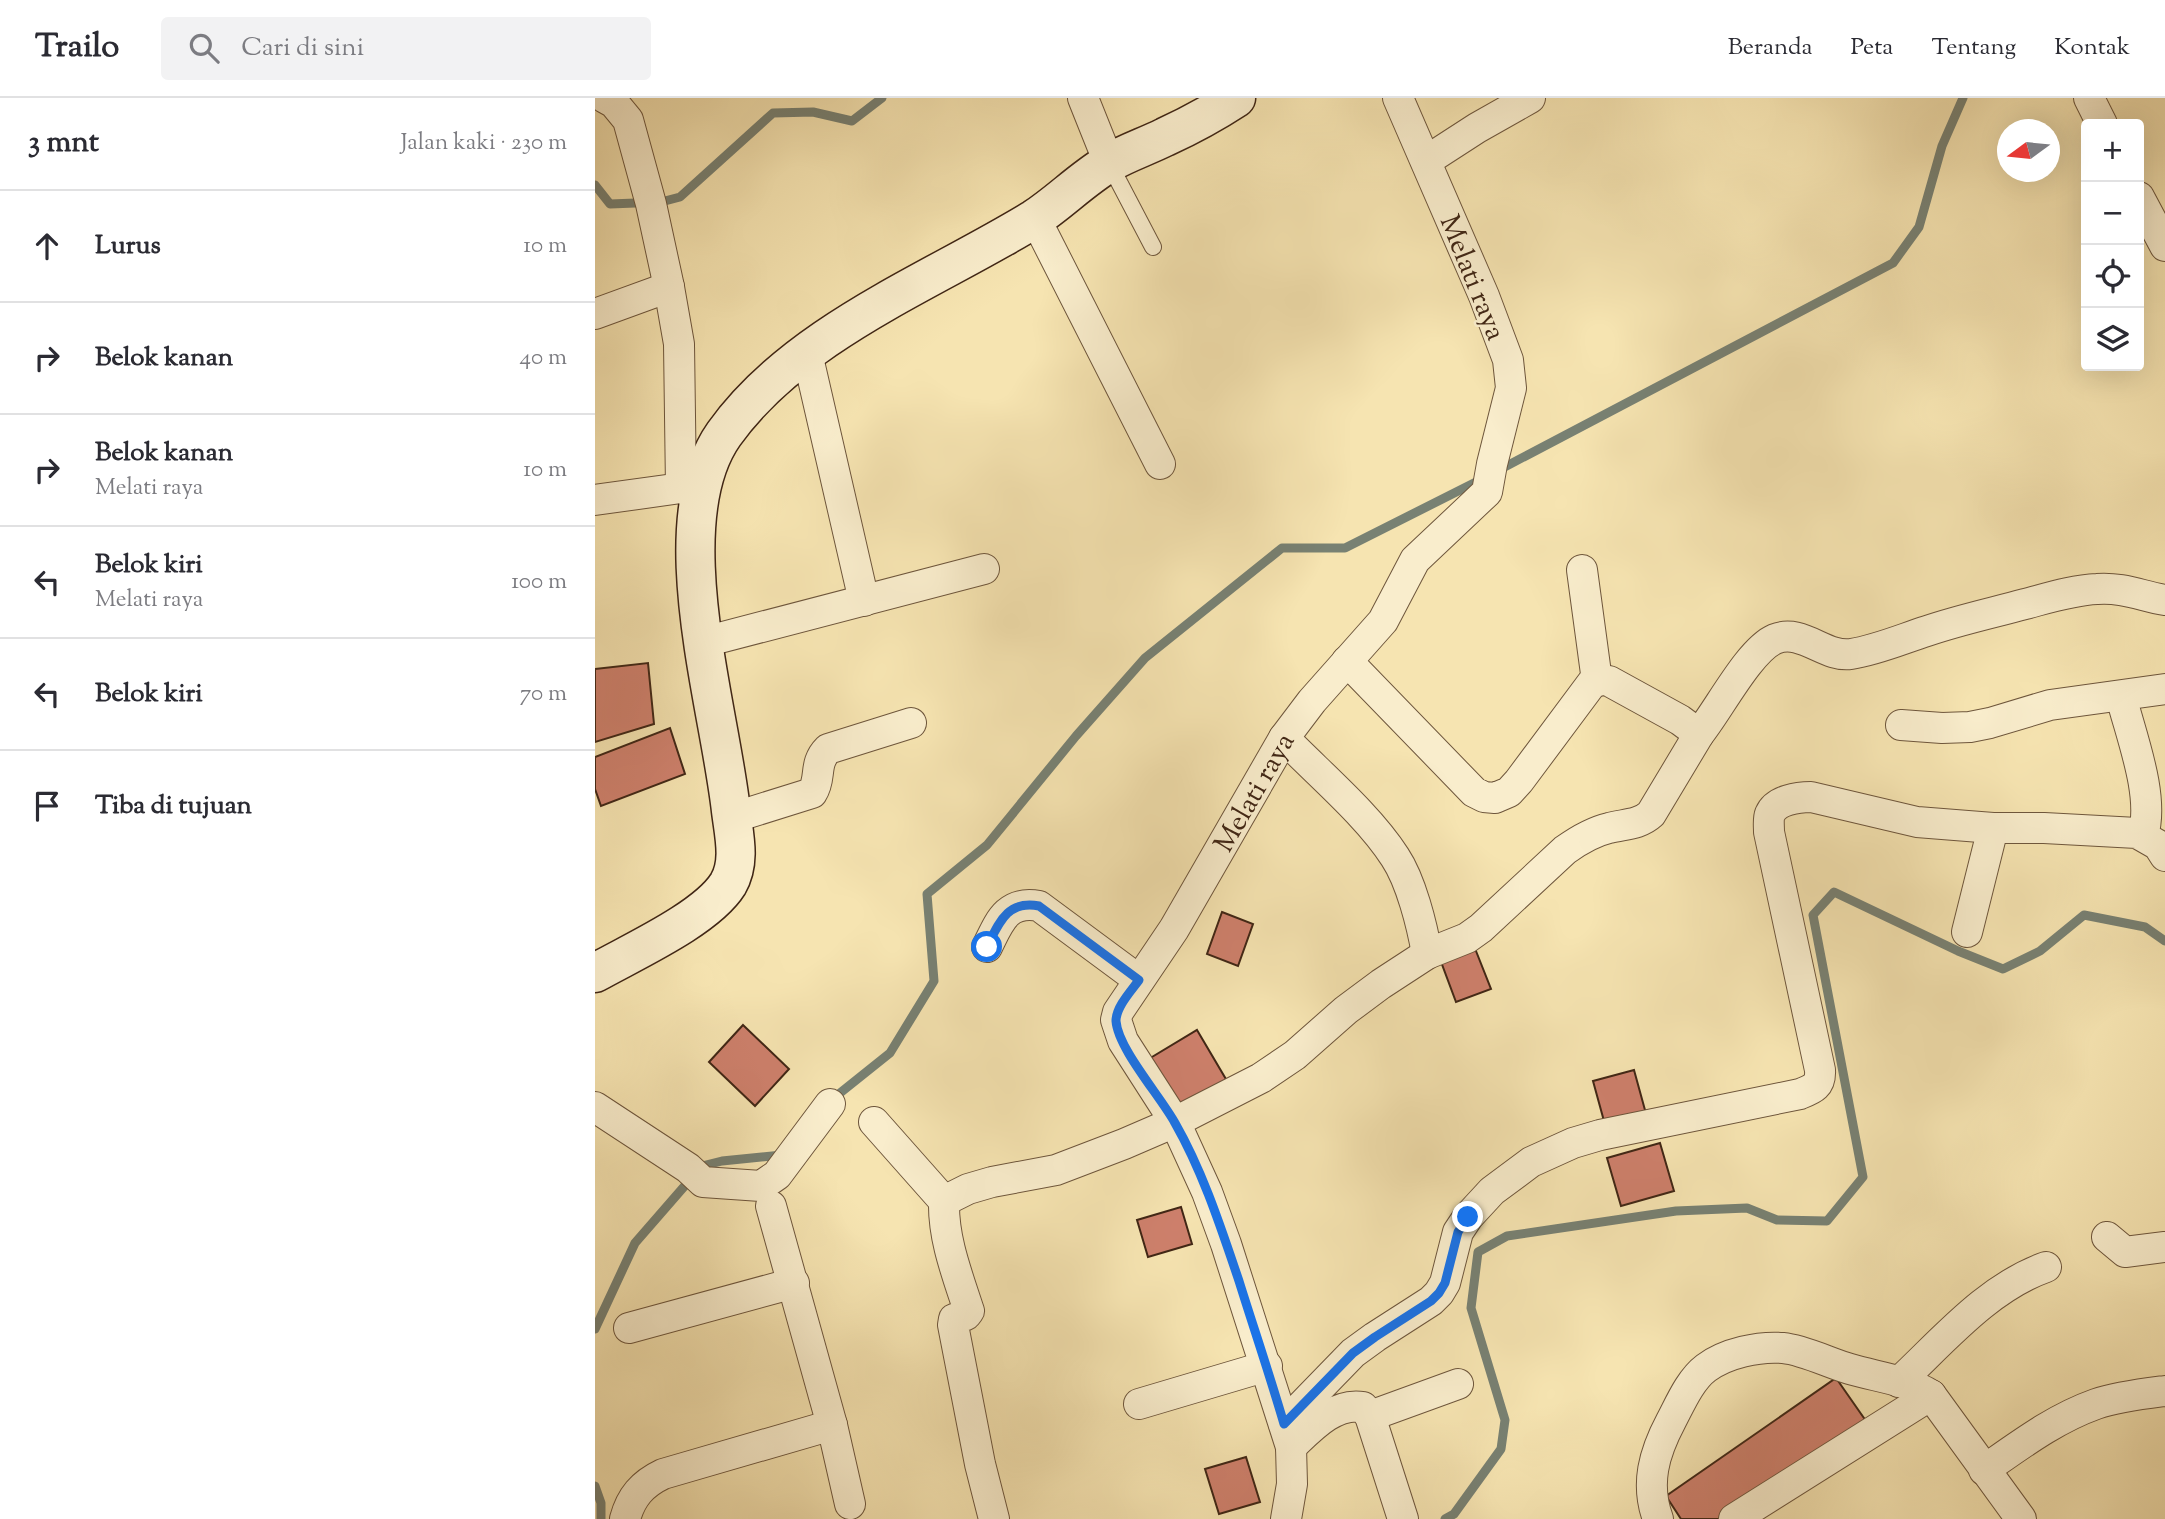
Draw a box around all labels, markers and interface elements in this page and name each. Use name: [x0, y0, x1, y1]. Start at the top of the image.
search box: [161, 17, 651, 80]
text: Trailo: [35, 24, 119, 72]
icon: search: [185, 29, 223, 67]
text: Cari di sini: [241, 30, 364, 67]
text: Beranda: [1728, 31, 1813, 65]
text: Peta: [1851, 31, 1893, 65]
text: Tentang: [1931, 31, 2016, 65]
text: Kontak: [2054, 31, 2130, 65]
north arrow: [1997, 119, 2060, 182]
map controls: [2081, 119, 2144, 371]
button: +: [2081, 119, 2144, 182]
text: 3 mnt: [28, 122, 99, 165]
text: Jalan kaki · 230 m: [400, 127, 567, 160]
button: −: [2081, 182, 2144, 245]
street label: Melati raya: [1428, 209, 1515, 347]
icon: ahead: [28, 227, 66, 265]
text: Lurus: [95, 228, 161, 265]
text: 10 m: [523, 230, 567, 263]
button: locate: [2081, 245, 2144, 308]
button: layers: [2081, 308, 2144, 371]
icon: right: [28, 339, 66, 377]
text: Belok kanan: [95, 340, 233, 377]
text: 40 m: [520, 342, 567, 375]
text: Belok kanan: [95, 435, 233, 472]
icon: right: [28, 451, 66, 489]
text: 10 m: [523, 454, 567, 487]
text: Melati raya: [95, 472, 203, 505]
text: Belok kiri: [95, 547, 203, 584]
icon: left: [28, 563, 66, 601]
text: 100 m: [511, 566, 567, 599]
text: Melati raya: [95, 584, 203, 617]
icon: left: [28, 675, 66, 713]
text: Belok kiri: [95, 676, 203, 713]
text: 70 m: [520, 678, 567, 711]
street label: Melati raya: [1205, 726, 1306, 861]
icon: arrive: [28, 787, 66, 825]
text: Tiba di tujuan: [95, 788, 252, 825]
route start: [971, 931, 1002, 962]
route end: [1452, 1201, 1483, 1232]

